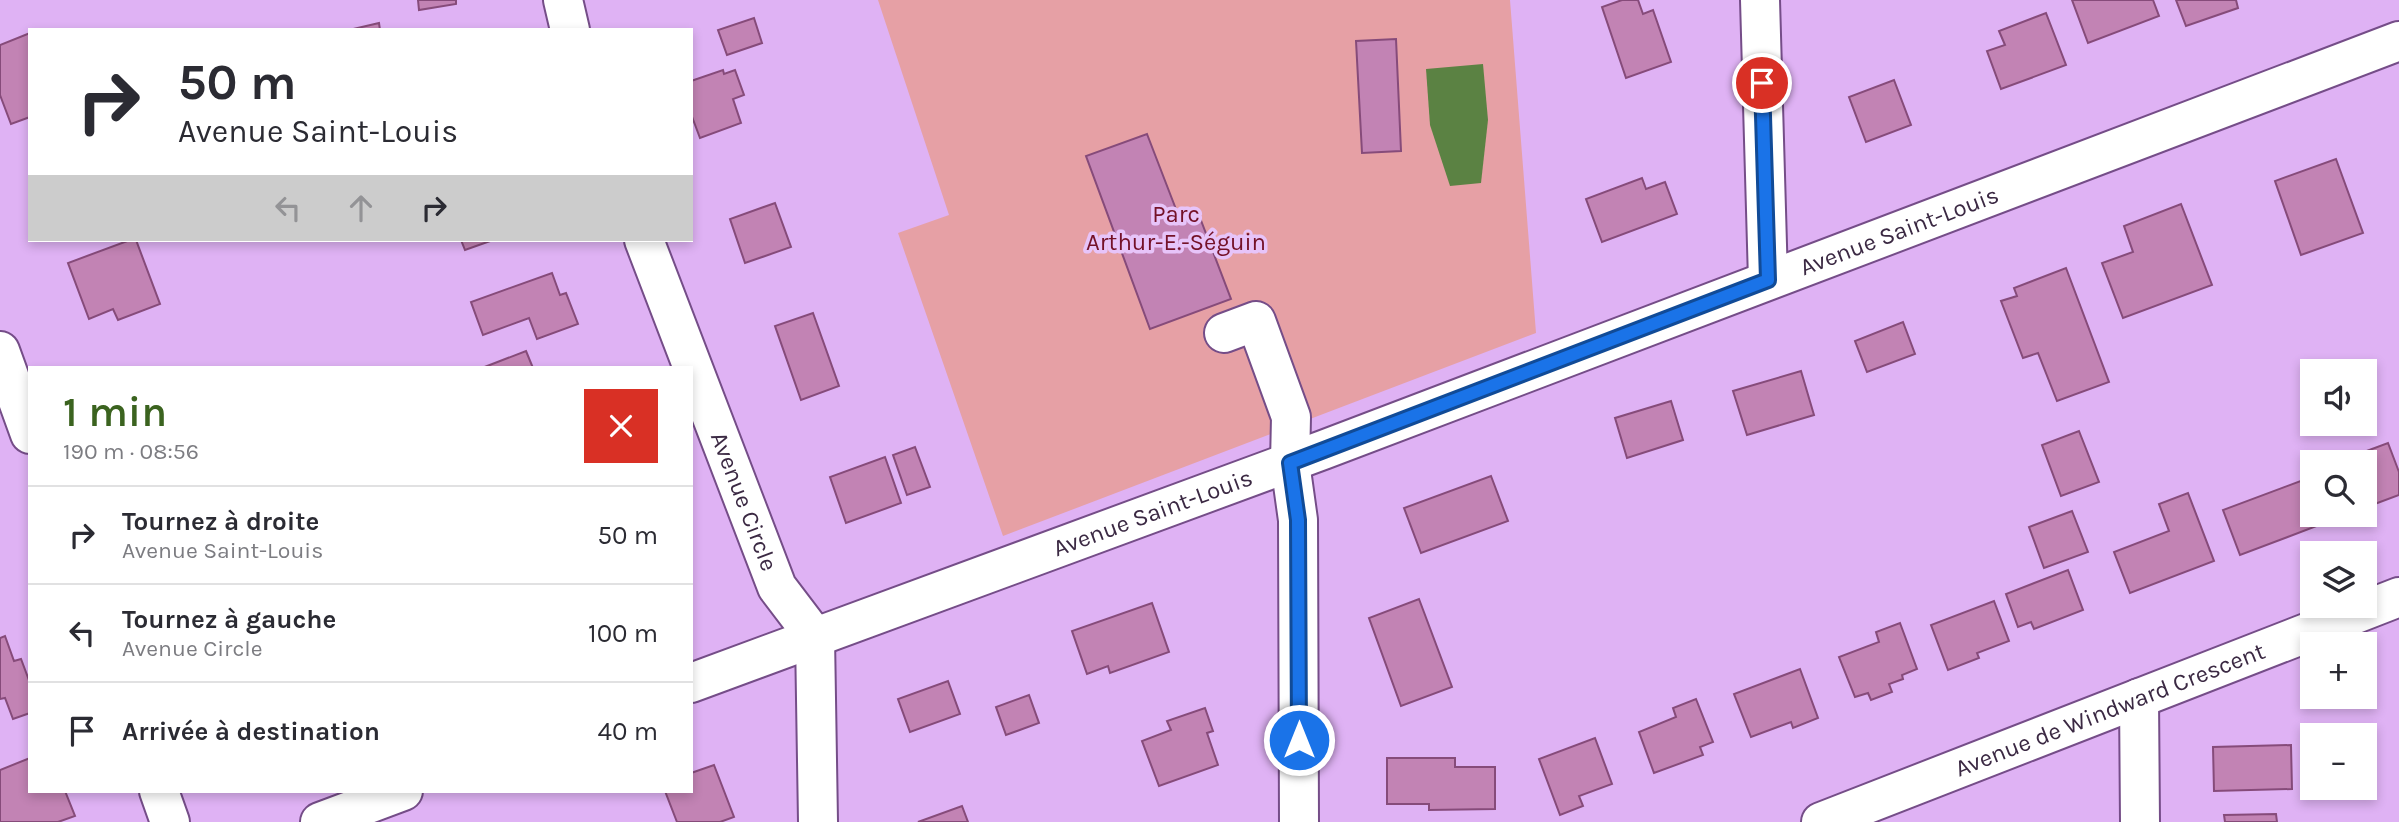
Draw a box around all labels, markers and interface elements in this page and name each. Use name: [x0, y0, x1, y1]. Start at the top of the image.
pin: [1732, 53, 1792, 113]
text: 50 m: [178, 54, 296, 111]
icon: right: [63, 56, 154, 147]
icon: arrive: [1743, 64, 1781, 102]
text: Avenue Saint-Louis: [178, 113, 458, 150]
street label: Avenue Saint-Louis: [1796, 181, 2002, 281]
icon: left: [269, 189, 307, 227]
icon: ahead: [342, 189, 380, 227]
icon: right: [415, 189, 453, 227]
park label: Parc Arthur-E.-Séguin: [1086, 200, 1266, 256]
map controls: [2300, 359, 2377, 800]
button: sound: [2300, 359, 2377, 436]
text: 1 min: [63, 387, 167, 437]
button: close: [584, 389, 658, 463]
street label: Avenue Circle: [705, 428, 784, 575]
text: 190 m · 08:56: [63, 438, 199, 465]
button: search: [2300, 450, 2377, 527]
street label: Avenue Saint-Louis: [1049, 463, 1256, 562]
text: Tournez à droite: [122, 506, 319, 537]
icon: right: [63, 516, 101, 554]
text: 50 m: [597, 520, 658, 551]
text: Avenue Saint-Louis: [122, 537, 323, 564]
button: layers: [2300, 541, 2377, 618]
text: Tournez à gauche: [122, 604, 336, 635]
icon: left: [63, 614, 101, 652]
text: 100 m: [588, 618, 658, 649]
button: +: [2300, 632, 2377, 709]
text: Avenue Circle: [122, 635, 263, 662]
street label: Avenue de Windward Crescent: [1951, 637, 2269, 782]
position arrow: [1262, 703, 1336, 777]
icon: arrive: [63, 712, 101, 750]
text: Arrivée à destination: [122, 716, 380, 747]
text: 40 m: [598, 716, 658, 747]
button: −: [2300, 723, 2377, 800]

